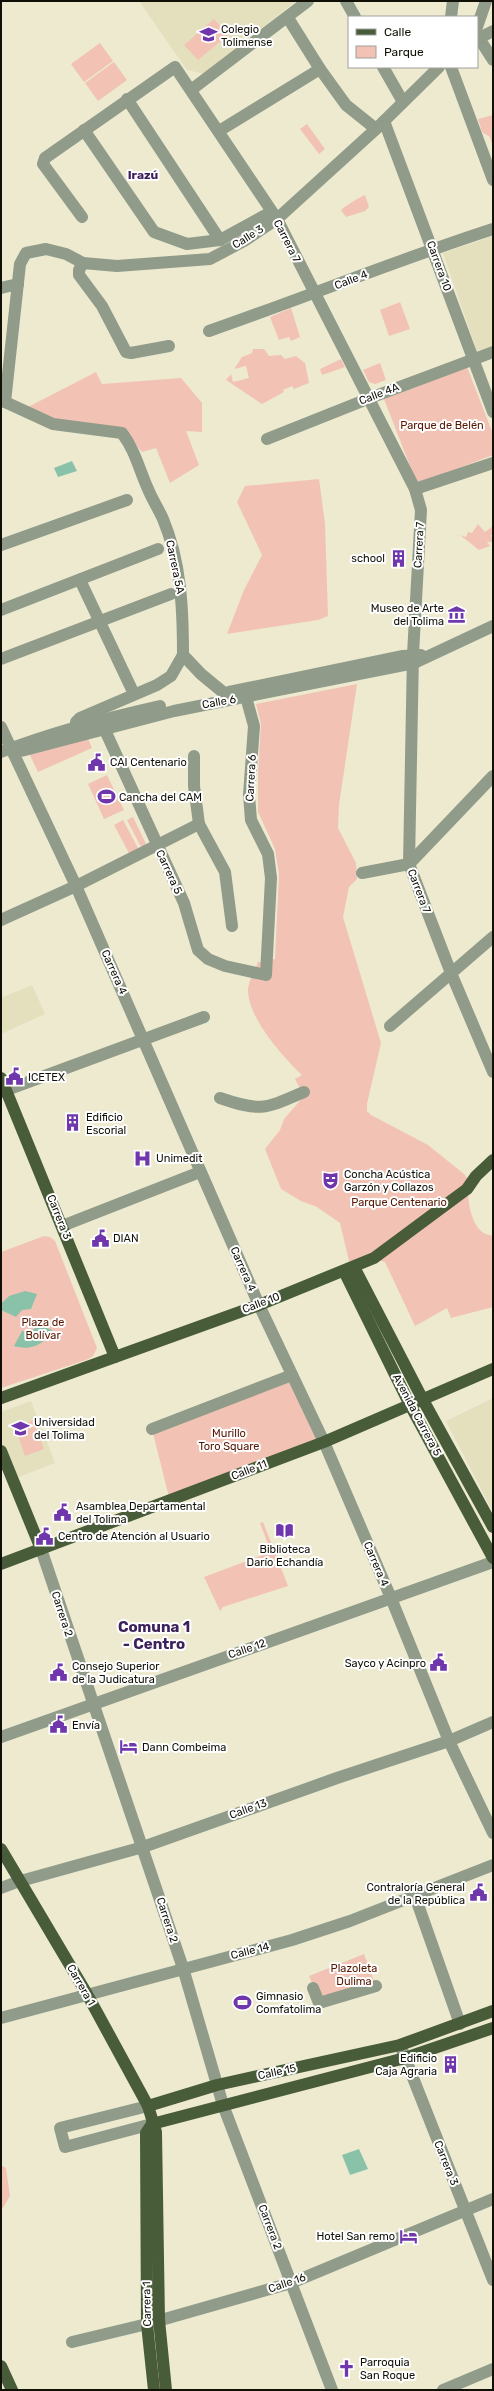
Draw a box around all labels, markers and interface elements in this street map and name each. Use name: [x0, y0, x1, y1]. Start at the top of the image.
legend: [348, 16, 478, 68]
place label: Colegio Tolimense: [221, 23, 272, 49]
school or university icon: Colegio Tolimense: [198, 25, 218, 45]
text: Calle: [384, 25, 411, 39]
text: Parque: [384, 45, 424, 59]
district label: Irazú: [128, 168, 158, 182]
street label: Carrera 7: [271, 217, 303, 265]
street label: Calle 3: [230, 222, 266, 252]
street label: Carrera 10: [424, 239, 454, 293]
street label: Calle 4: [333, 268, 370, 292]
street label: Calle 4A: [357, 380, 401, 408]
park label: Parque de Belén: [400, 419, 484, 432]
street label: Carrera 7: [411, 521, 427, 568]
street label: Carrera 5A: [163, 539, 187, 596]
building icon: school: [388, 548, 408, 568]
place label: school: [351, 552, 385, 565]
place label: Museo de Arte del Tolima: [371, 602, 444, 628]
museum icon: Museo de Arte del Tolima: [447, 604, 467, 624]
street label: Calle 6: [201, 693, 237, 711]
public building icon: CAI Centenario: [87, 752, 107, 772]
street label: Carrera 6: [243, 754, 259, 802]
place label: CAI Centenario: [110, 756, 187, 769]
sports icon: Cancha del CAM: [96, 787, 116, 807]
place label: Cancha del CAM: [119, 791, 202, 804]
street label: Carrera 5: [153, 848, 185, 897]
street label: Carrera 7: [405, 867, 433, 915]
street label: Carrera 4: [98, 948, 130, 996]
public building icon: ICETEX: [5, 1067, 25, 1087]
place label: ICETEX: [28, 1071, 65, 1084]
place label: Edificio Escorial: [86, 1111, 126, 1137]
building icon: Edificio Escorial: [63, 1113, 83, 1133]
hospital icon: Unimedit: [133, 1148, 153, 1168]
place label: Unimedit: [156, 1152, 203, 1165]
place label: Concha Acústica Garzón y Collazos: [344, 1168, 434, 1194]
theatre icon: Concha Acústica Garzón y Collazos: [321, 1170, 341, 1190]
street label: Carrera 3: [44, 1193, 74, 1242]
park label: Parque Centenario: [351, 1196, 447, 1209]
public building icon: DIAN: [90, 1228, 110, 1248]
place label: DIAN: [113, 1232, 139, 1245]
street label: Carrera 4: [227, 1245, 259, 1293]
street label: Calle 10: [240, 1290, 282, 1316]
park label: Plaza de Bolívar: [22, 1316, 64, 1342]
street label: Avenida Carrera 5: [390, 1372, 444, 1459]
place label: Universidad del Tolima: [34, 1416, 95, 1442]
school or university icon: Universidad del Tolima: [11, 1418, 31, 1438]
park label: Murillo Toro Square: [198, 1427, 260, 1453]
street label: Calle 11: [229, 1457, 269, 1483]
place label: Asamblea Departamental del Tolima: [76, 1500, 205, 1526]
public building icon: Asamblea Departamental del Tolima: [53, 1502, 73, 1522]
library icon: Biblioteca Darío Echandía: [275, 1521, 295, 1541]
public building icon: Centro de Atención al Usuario: [35, 1526, 55, 1546]
place label: Centro de Atención al Usuario: [58, 1530, 210, 1543]
street label: Carrera 4: [361, 1540, 391, 1589]
place label: Biblioteca Darío Echandía: [247, 1543, 323, 1569]
street label: Carrera 2: [49, 1590, 75, 1638]
district label: Comuna 1 - Centro: [118, 1618, 190, 1653]
street label: Calle 12: [227, 1637, 267, 1661]
public building icon: Sayco y Acinpro: [429, 1653, 449, 1673]
place label: Sayco y Acinpro: [345, 1657, 426, 1670]
place label: Consejo Superior de la Judicatura: [72, 1660, 160, 1686]
public building icon: Consejo Superior de la Judicatura: [49, 1662, 69, 1682]
public building icon: Envía: [49, 1715, 69, 1735]
place label: Envía: [72, 1719, 100, 1732]
hotel icon: Dann Combeima: [119, 1737, 139, 1757]
place label: Dann Combeima: [142, 1741, 226, 1754]
street label: Calle 13: [227, 1796, 269, 1822]
place label: Contraloría General de la República: [366, 1881, 465, 1907]
public building icon: Contraloría General de la República: [468, 1883, 488, 1903]
street label: Carrera 2: [154, 1896, 180, 1944]
street label: Calle 14: [229, 1940, 271, 1962]
street label: Carrera 1: [64, 1962, 98, 2008]
park label: Plazoleta Dulima: [331, 1962, 377, 1988]
place label: Gimnasio Comfatolima: [256, 1990, 321, 2016]
sports icon: Gimnasio Comfatolima: [233, 1992, 253, 2012]
place label: Edificio Caja Agraria: [375, 2052, 437, 2078]
building icon: Edificio Caja Agraria: [440, 2054, 460, 2074]
street label: Calle 15: [257, 2062, 298, 2082]
street label: Carrera 3: [431, 2139, 461, 2188]
street label: Carrera 2: [255, 2203, 285, 2251]
hotel icon: Hotel San remo: [398, 2226, 418, 2246]
place label: Hotel San remo: [316, 2230, 395, 2243]
street label: Calle 16: [266, 2270, 308, 2295]
street label: Carrera 1: [140, 2281, 154, 2327]
place label: Parroquia San Roque: [360, 2356, 415, 2382]
church icon: Parroquia San Roque: [337, 2358, 357, 2378]

